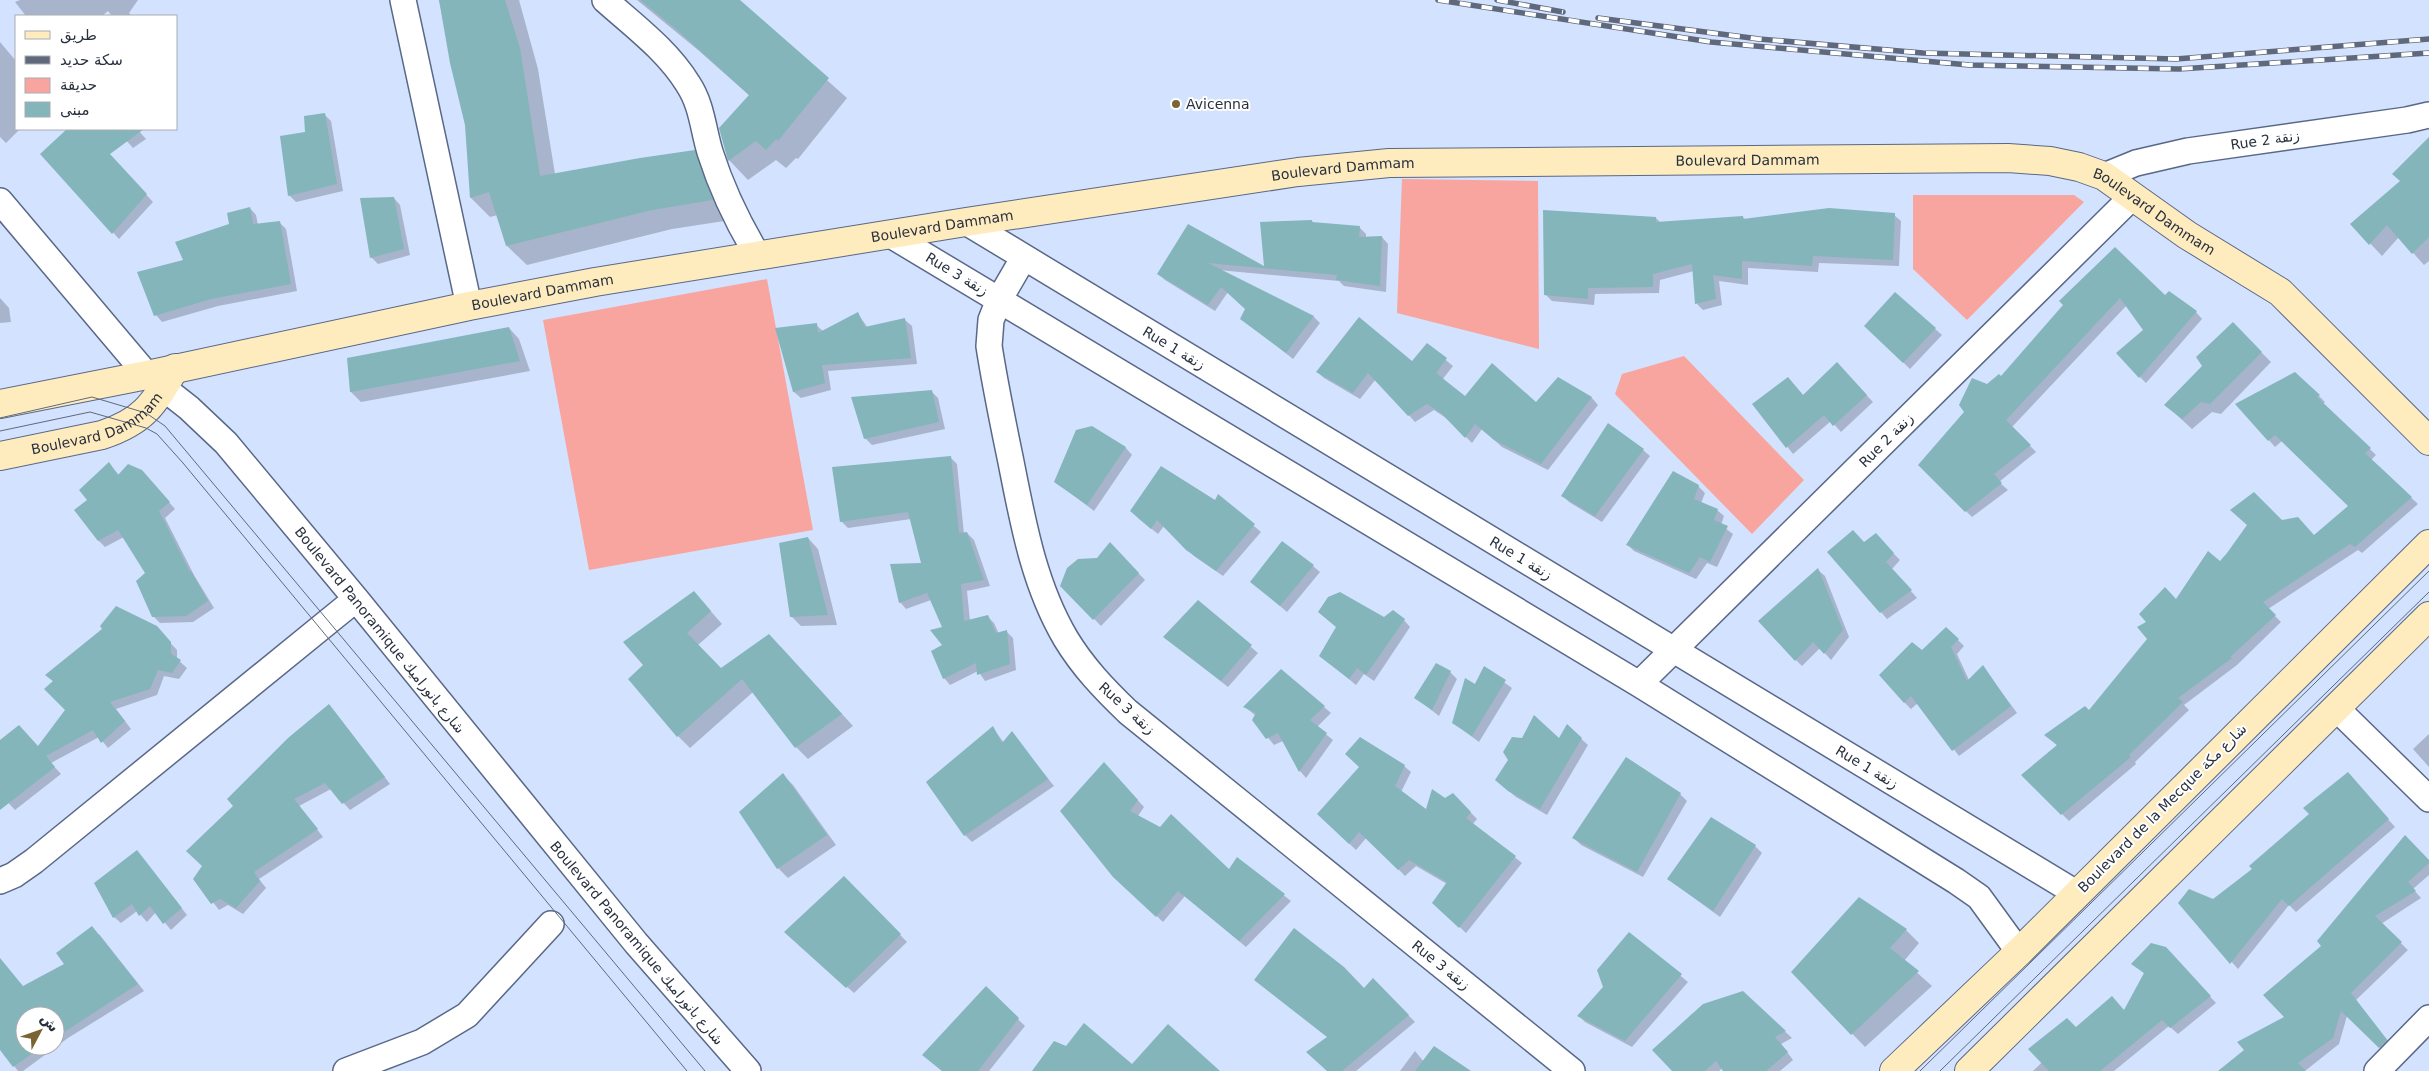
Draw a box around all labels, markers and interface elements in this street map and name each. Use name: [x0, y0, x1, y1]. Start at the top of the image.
legend: [15, 15, 178, 130]
text: طريق: [60, 26, 97, 44]
text: سكة حديد: [60, 51, 123, 69]
text: حديقة: [60, 76, 97, 94]
place label: Avicenna: [1186, 96, 1250, 112]
marker: Avicenna: [1170, 98, 1182, 110]
text: مبنى: [60, 101, 90, 119]
street label: Rue 2 زنقة: [2229, 127, 2301, 154]
street label: Boulevard Dammam: [1675, 152, 1820, 169]
street label: Boulevard Dammam: [1270, 155, 1415, 184]
street label: Boulevard Dammam: [2091, 165, 2218, 258]
street label: Boulevard Dammam: [870, 207, 1015, 245]
street label: Rue 3 زنقة: [923, 249, 991, 300]
street label: Boulevard Dammam: [470, 271, 615, 313]
street label: Rue 1 زنقة: [1140, 323, 1208, 374]
street label: Boulevard Dammam: [30, 389, 166, 457]
street label: Rue 2 زنقة: [1856, 410, 1917, 471]
street label: Boulevard Panoramique شارع بانوراميك: [291, 524, 468, 737]
street label: Rue 1 زنقة: [1487, 533, 1555, 584]
street label: Rue 3 زنقة: [1095, 679, 1158, 738]
street label: Boulevard de la Mecque شارع مكة: [2074, 720, 2250, 896]
street label: Rue 1 زنقة: [1833, 742, 1901, 793]
street label: Boulevard Panoramique شارع بانوراميك: [546, 838, 727, 1049]
street label: Rue 3 زنقة: [1408, 937, 1473, 994]
north arrow: [15, 1006, 65, 1056]
text: ش: [37, 1010, 62, 1035]

